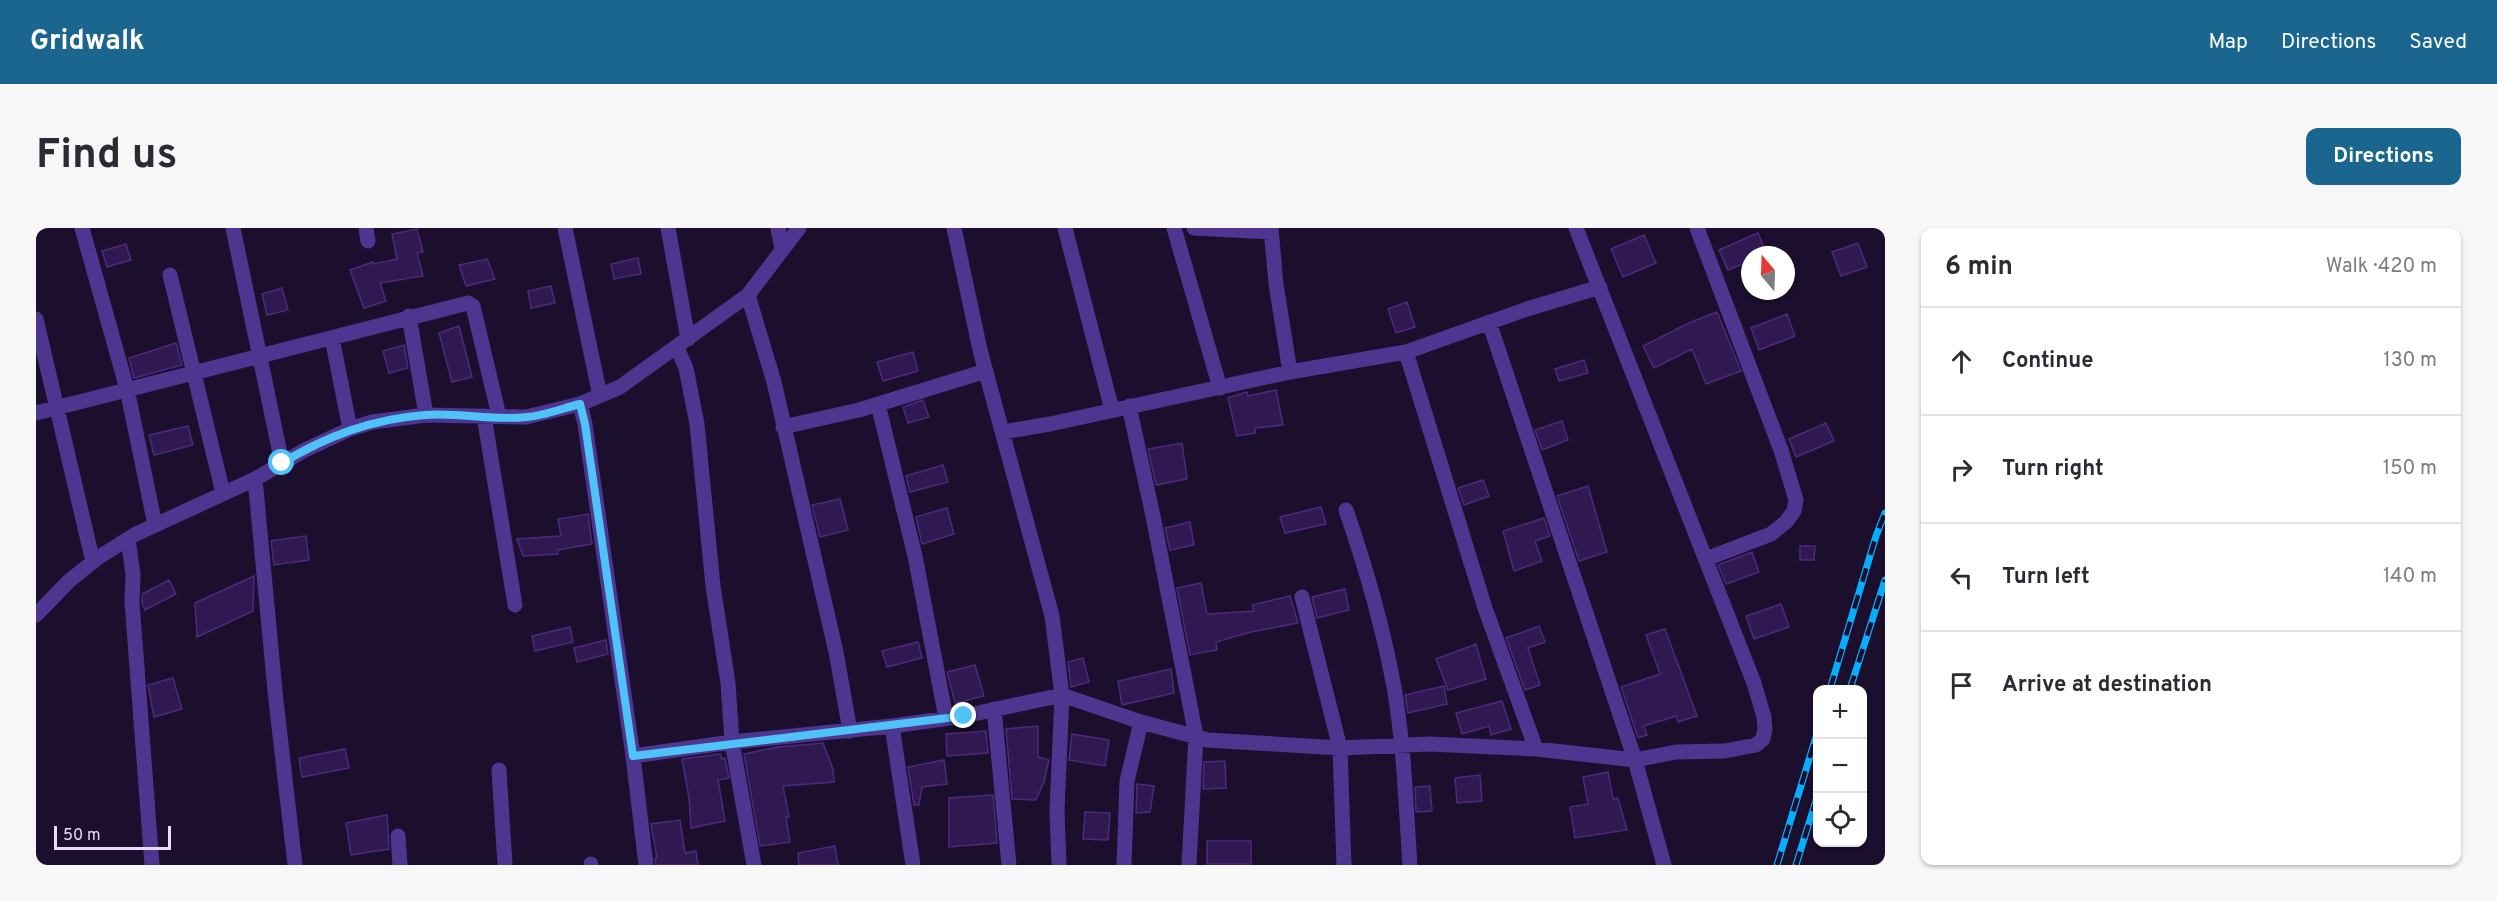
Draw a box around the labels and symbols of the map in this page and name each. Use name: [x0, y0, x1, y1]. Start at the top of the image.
north arrow: [1741, 246, 1795, 300]
route start: [268, 449, 294, 475]
route end: [950, 702, 976, 728]
scale bar: [54, 823, 171, 850]

